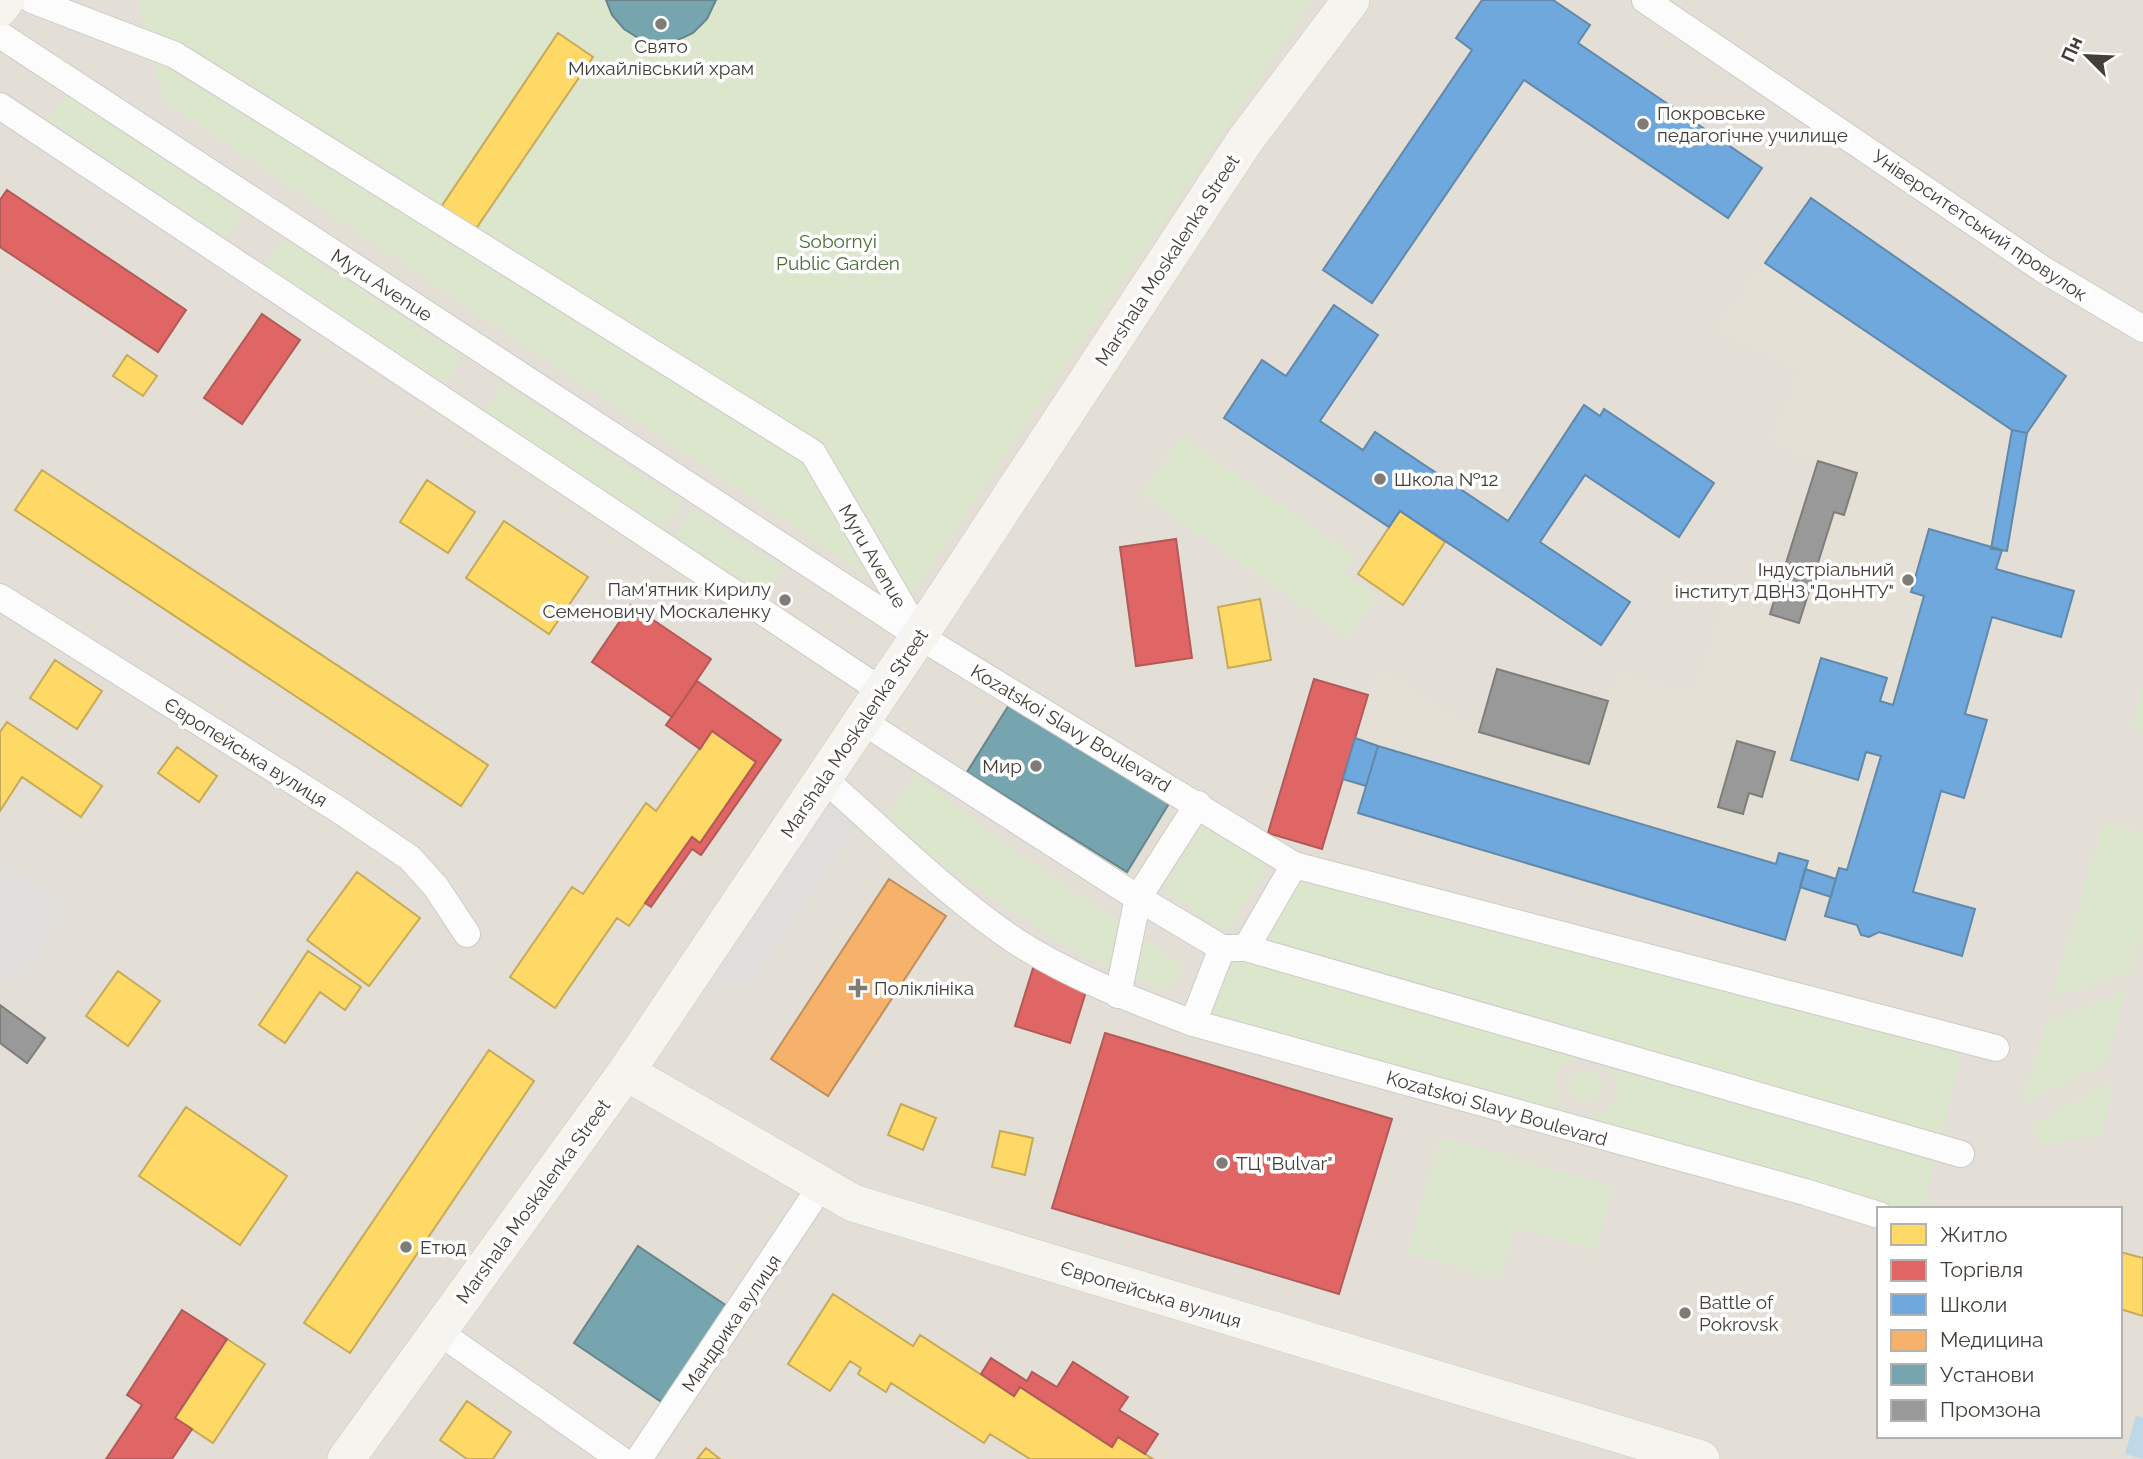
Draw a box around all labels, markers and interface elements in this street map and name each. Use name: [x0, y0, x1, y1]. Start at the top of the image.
marker: Свято Михайлівський храм: [653, 16, 669, 32]
north arrow: [2052, 21, 2122, 91]
text: Пн: [2056, 33, 2087, 65]
place label: Свято Михайлівський храм: [568, 35, 754, 79]
place label: Покровське педагогічне училище: [1657, 102, 1848, 146]
marker: Покровське педагогічне училище: [1635, 116, 1651, 132]
street label: Університетський провулок: [1868, 145, 2092, 305]
street label: Marshala Moskalenka Street: [1090, 150, 1244, 370]
park label: Sobornyi Public Garden: [776, 230, 900, 274]
street label: Myru Avenue: [327, 244, 437, 326]
place label: Школа №12: [1394, 468, 1498, 490]
marker: Школа №12: [1372, 471, 1388, 487]
street label: Myru Avenue: [835, 500, 911, 612]
place label: Індустріальний інститут ДВНЗ "ДонНТУ": [1675, 558, 1894, 602]
marker: Індустріальний інститут ДВНЗ "ДонНТУ": [1900, 572, 1916, 588]
place label: Пам'ятник Кирилу Семеновичу Москаленку: [542, 578, 771, 622]
marker: Пам'ятник Кирилу Семеновичу Москаленку: [777, 592, 793, 608]
street label: Marshala Moskalenka Street: [776, 624, 933, 842]
street label: Kozatskoi Slavy Boulevard: [967, 660, 1175, 796]
street label: Європейська вулиця: [160, 693, 332, 811]
place label: Мир: [982, 755, 1022, 777]
marker: Мир: [1028, 758, 1044, 774]
place label: Поліклініка: [874, 977, 974, 999]
marker: Поліклініка: [848, 978, 868, 998]
street label: Kozatskoi Slavy Boulevard: [1384, 1066, 1610, 1150]
street label: Marshala Moskalenka Street: [451, 1094, 615, 1307]
place label: ТЦ "Bulvar": [1236, 1152, 1333, 1174]
marker: ТЦ "Bulvar": [1214, 1155, 1230, 1171]
legend: [1877, 1207, 2122, 1438]
text: Житло: [1940, 1222, 2008, 1247]
place label: Етюд: [420, 1236, 466, 1258]
marker: Етюд: [398, 1239, 414, 1255]
street label: Мандрика вулиця: [677, 1250, 785, 1396]
street label: Європейська вулиця: [1058, 1256, 1244, 1332]
text: Торгівля: [1940, 1257, 2023, 1282]
place label: Battle of Pokrovsk: [1699, 1291, 1778, 1335]
text: Школи: [1940, 1292, 2007, 1317]
marker: Battle of Pokrovsk: [1677, 1305, 1693, 1321]
text: Медицина: [1940, 1327, 2044, 1352]
text: Установи: [1940, 1362, 2034, 1387]
text: Промзона: [1940, 1397, 2041, 1422]

